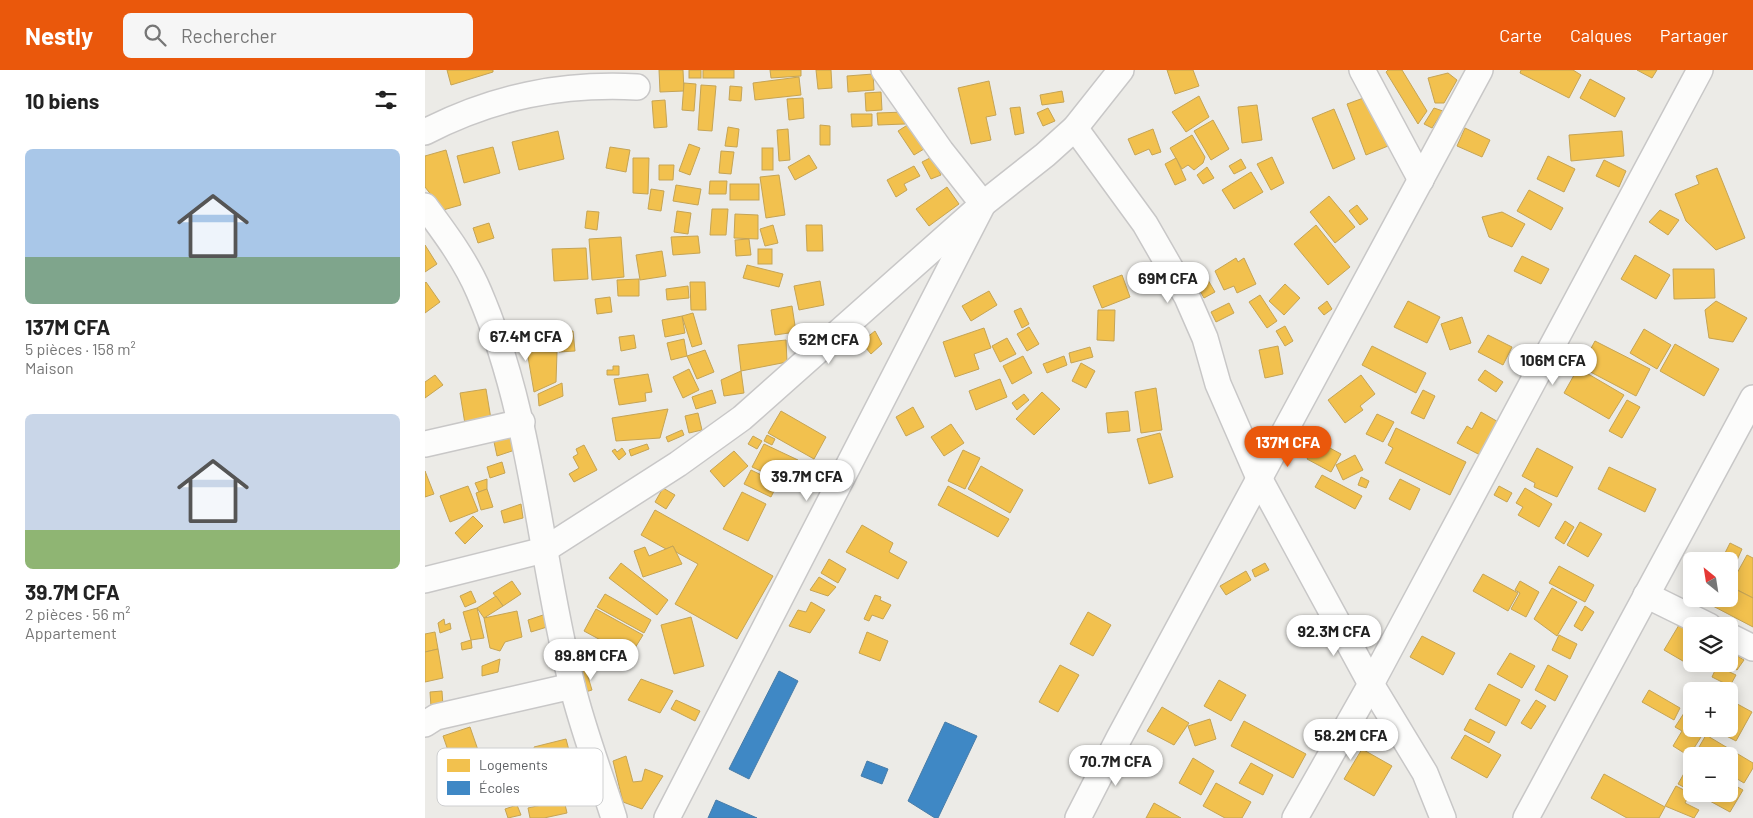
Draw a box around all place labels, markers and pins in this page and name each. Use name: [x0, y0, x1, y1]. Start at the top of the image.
pin: 69M CFA: [1122, 262, 1214, 304]
pin: 67.4M CFA: [469, 320, 583, 362]
pin: 52M CFA: [783, 322, 875, 365]
pin: 106M CFA: [1501, 344, 1605, 386]
pin: 137M CFA: [1236, 426, 1340, 468]
pin: 39.7M CFA: [750, 460, 864, 502]
pin: 92.3M CFA: [1277, 614, 1391, 657]
pin: 89.8M CFA: [534, 638, 648, 681]
pin: 58.2M CFA: [1294, 718, 1408, 761]
pin: 70.7M CFA: [1059, 744, 1173, 787]

